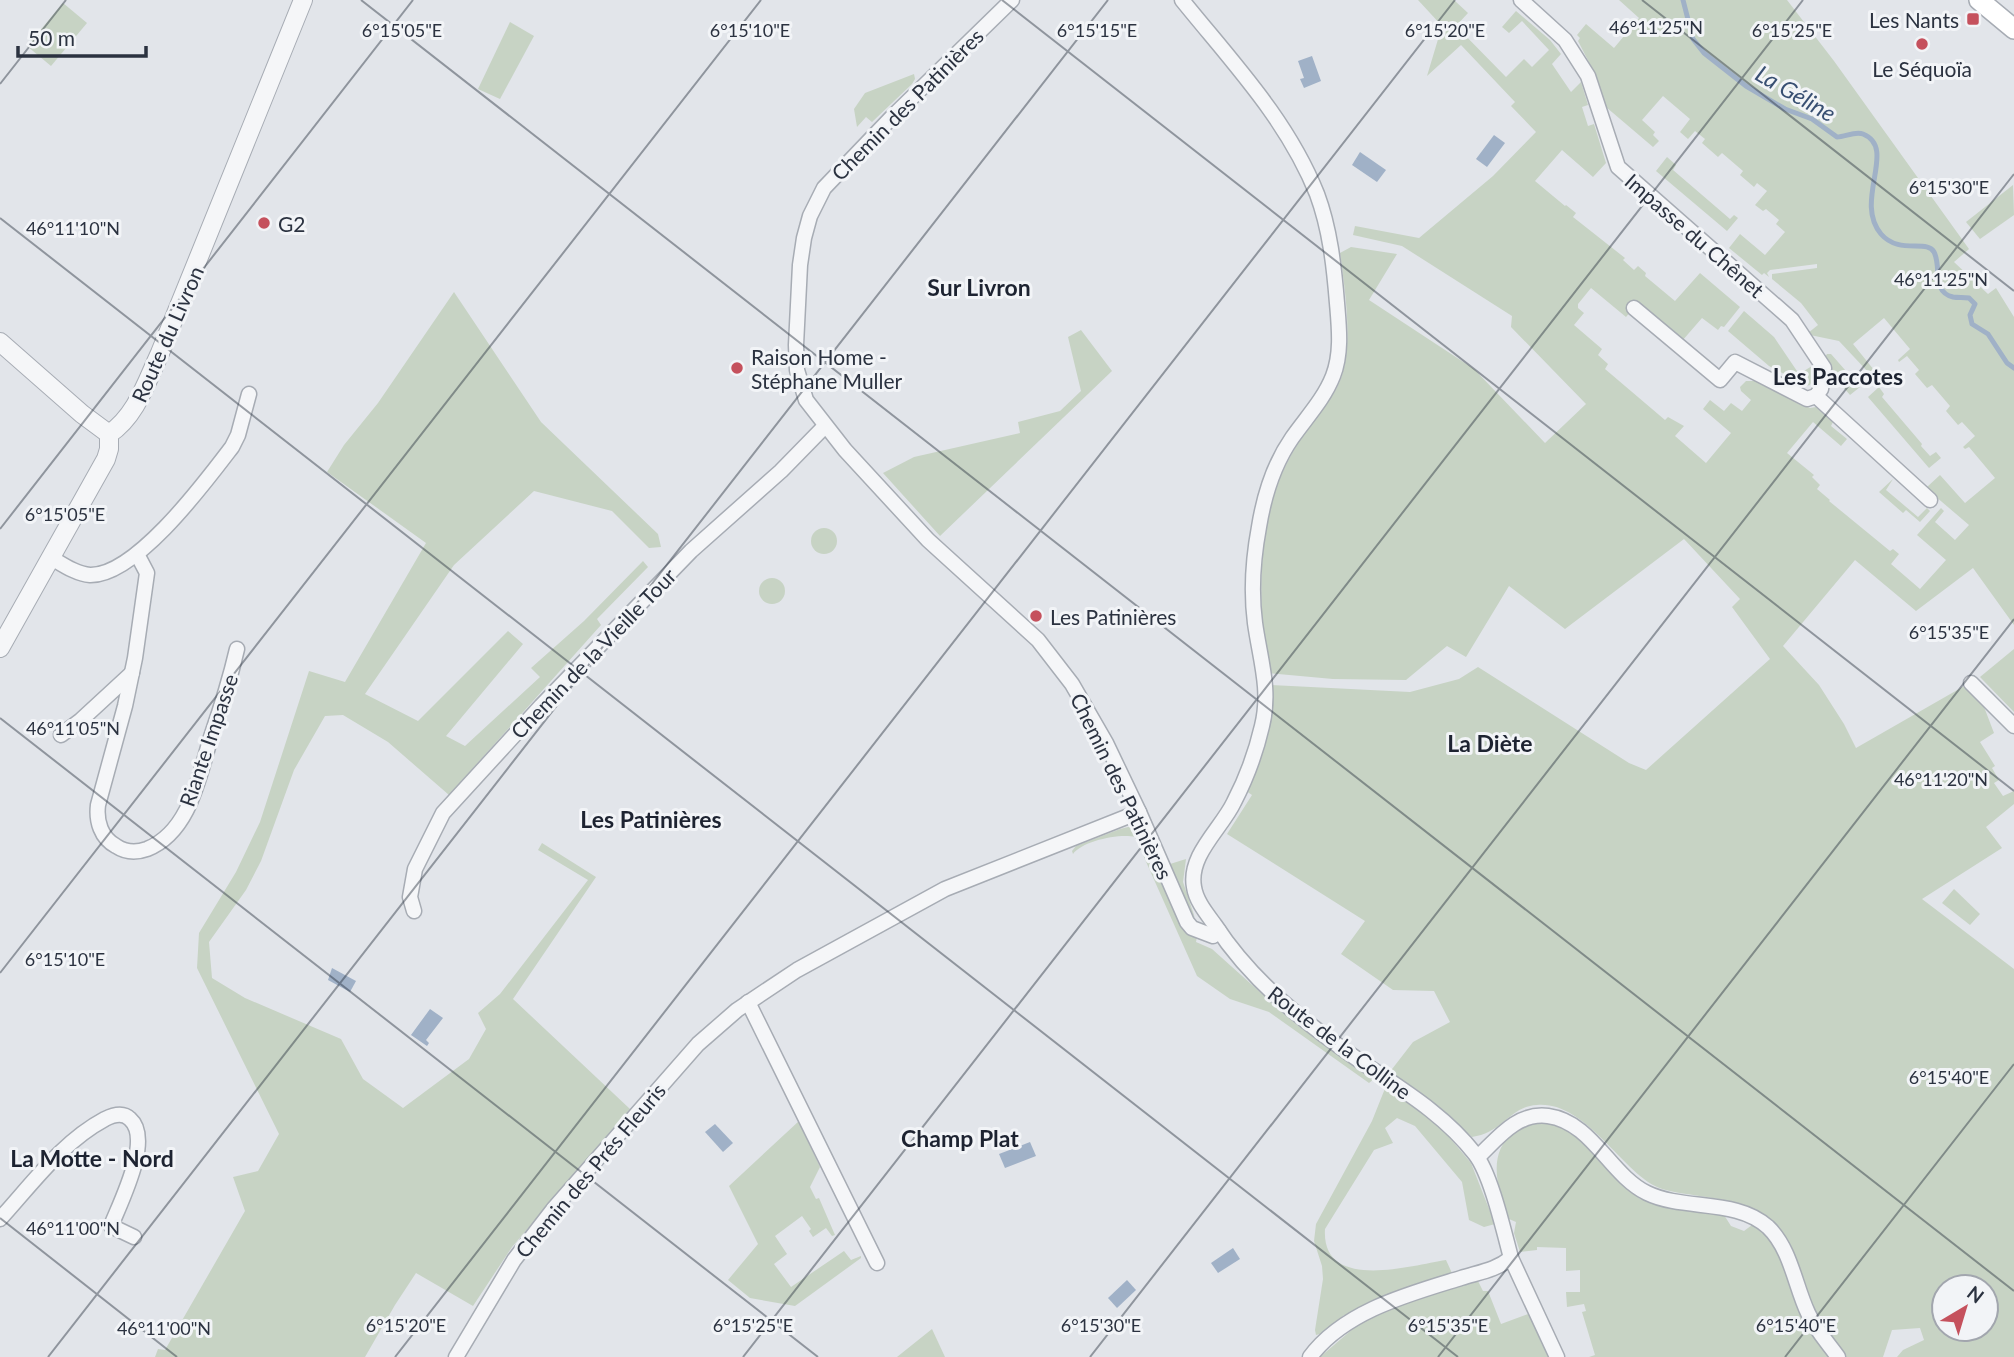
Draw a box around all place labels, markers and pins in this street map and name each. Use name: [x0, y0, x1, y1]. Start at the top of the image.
place label: Les Nants: [1869, 7, 1959, 32]
marker: Les Nants: [1965, 11, 1981, 27]
marker: Le Séquoïa: [1914, 36, 1930, 52]
place label: Le Séquoïa: [1872, 56, 1972, 81]
place label: G2: [278, 211, 306, 236]
marker: G2: [256, 215, 272, 231]
place label: Raison Home - Stéphane Muller: [751, 344, 903, 393]
marker: Raison Home - Stéphane Muller: [729, 360, 745, 376]
place label: Les Patinières: [1050, 604, 1176, 629]
marker: Les Patinières: [1028, 608, 1044, 624]

